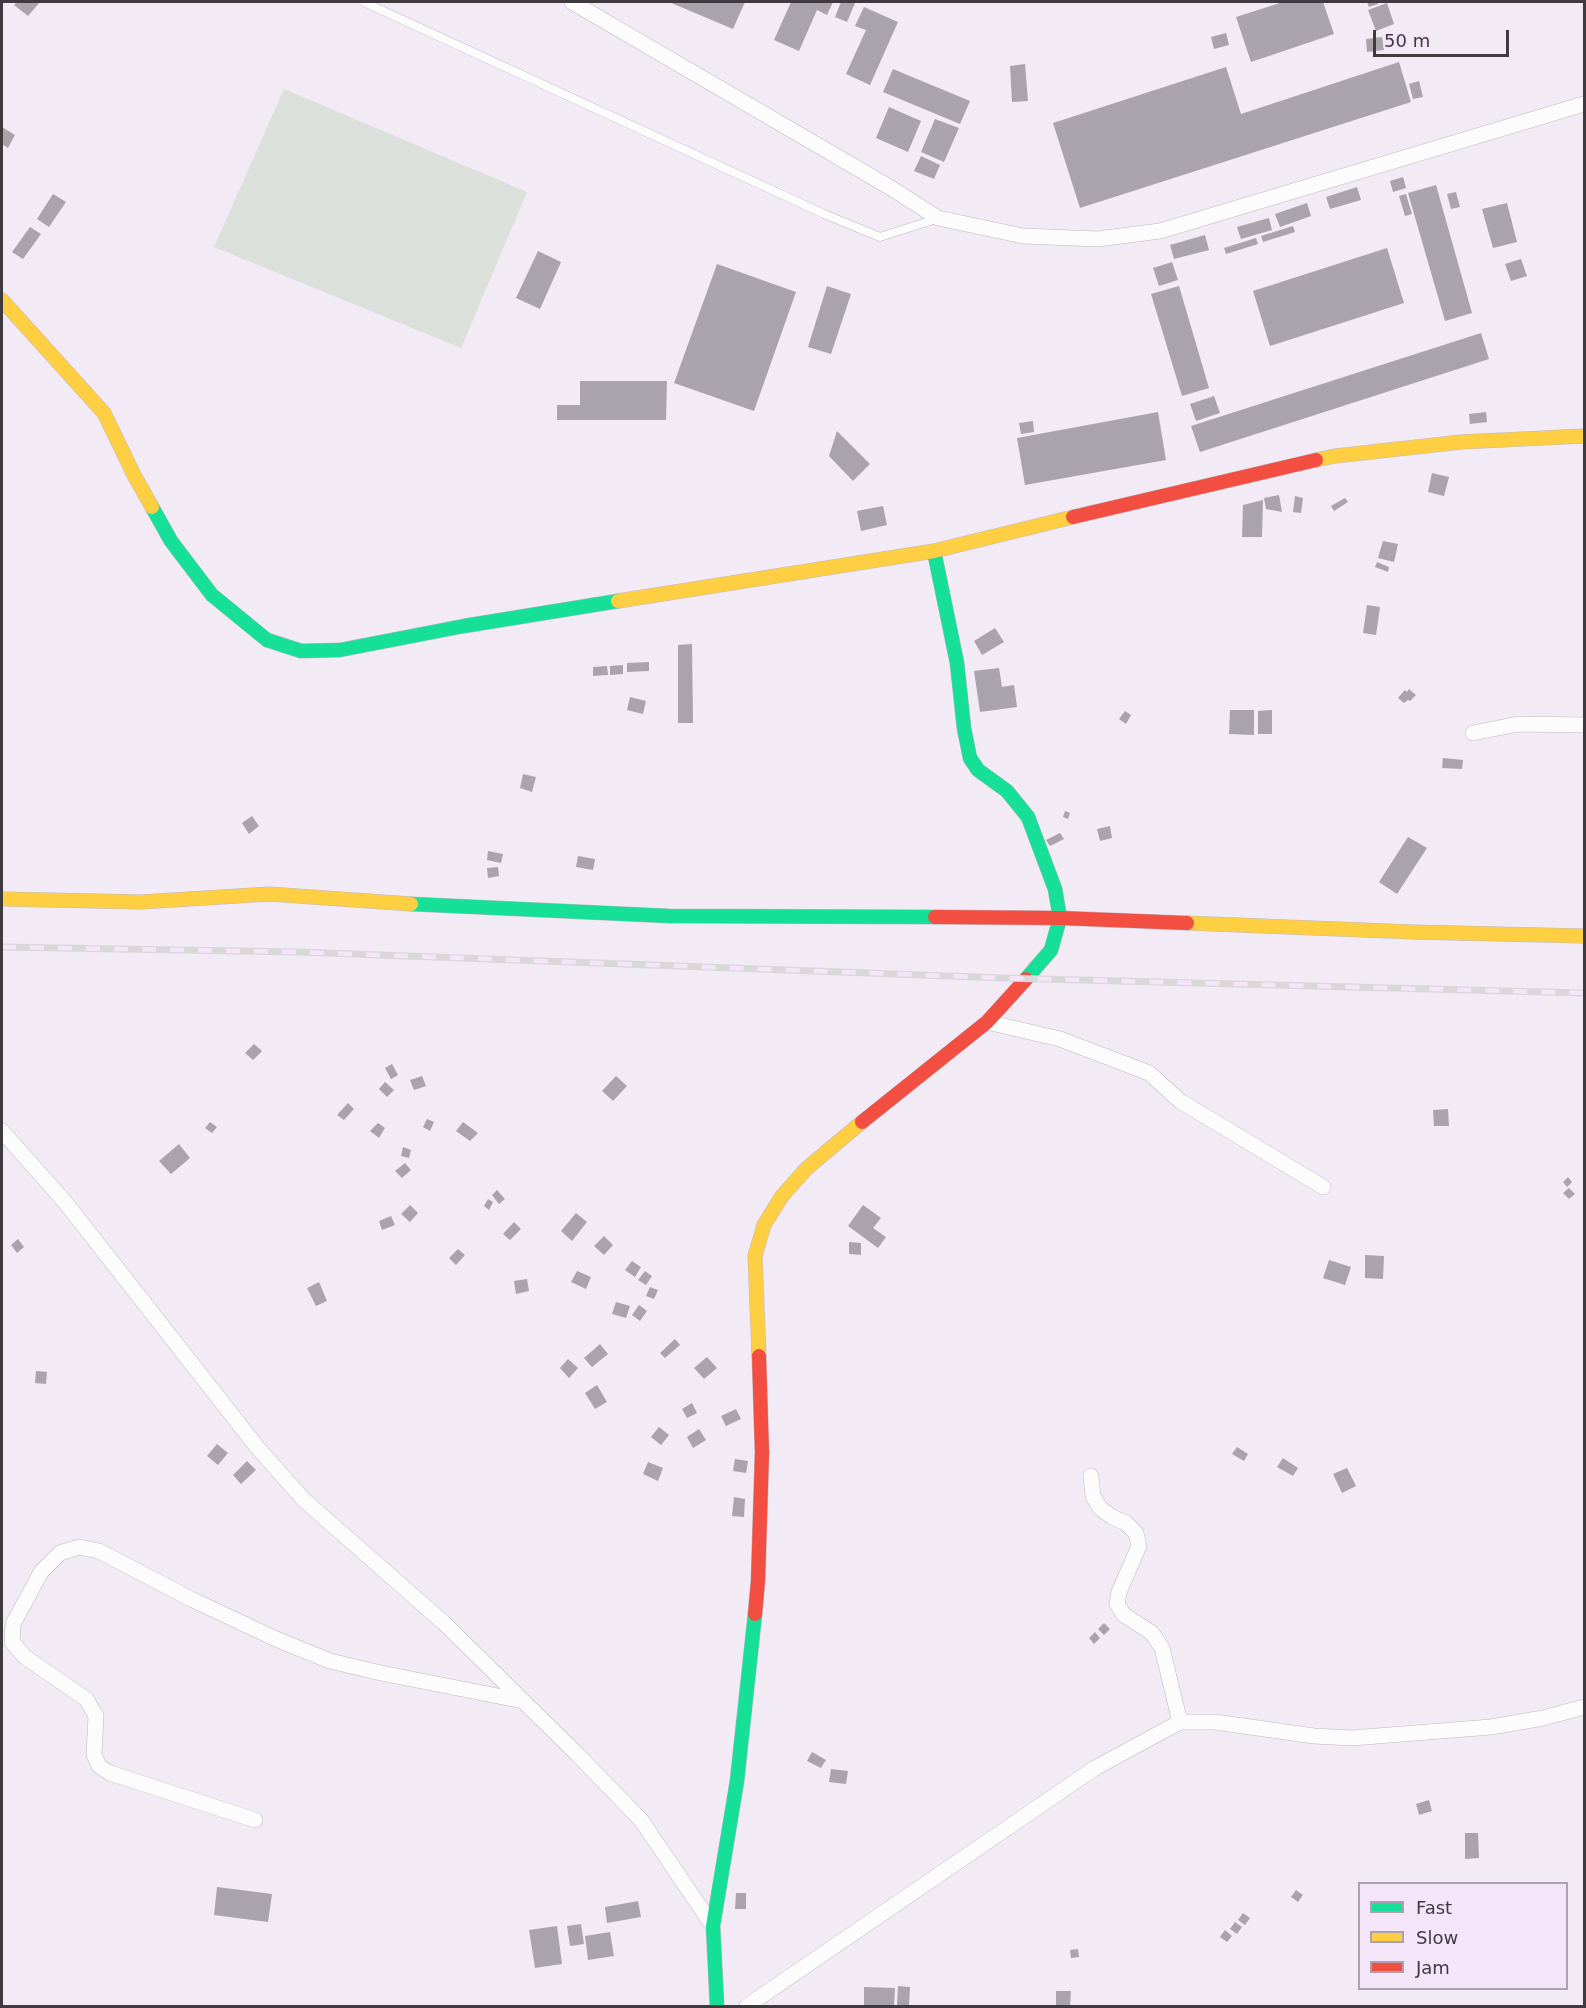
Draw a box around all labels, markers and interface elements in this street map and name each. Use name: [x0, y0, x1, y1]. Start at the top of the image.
scale bar: [1376, 18, 1512, 56]
text: 50 m: [1384, 30, 1430, 51]
legend: [1358, 1882, 1568, 1990]
text: Fast: [1416, 1897, 1452, 1918]
text: Slow: [1416, 1927, 1458, 1948]
text: Jam: [1416, 1957, 1450, 1978]

